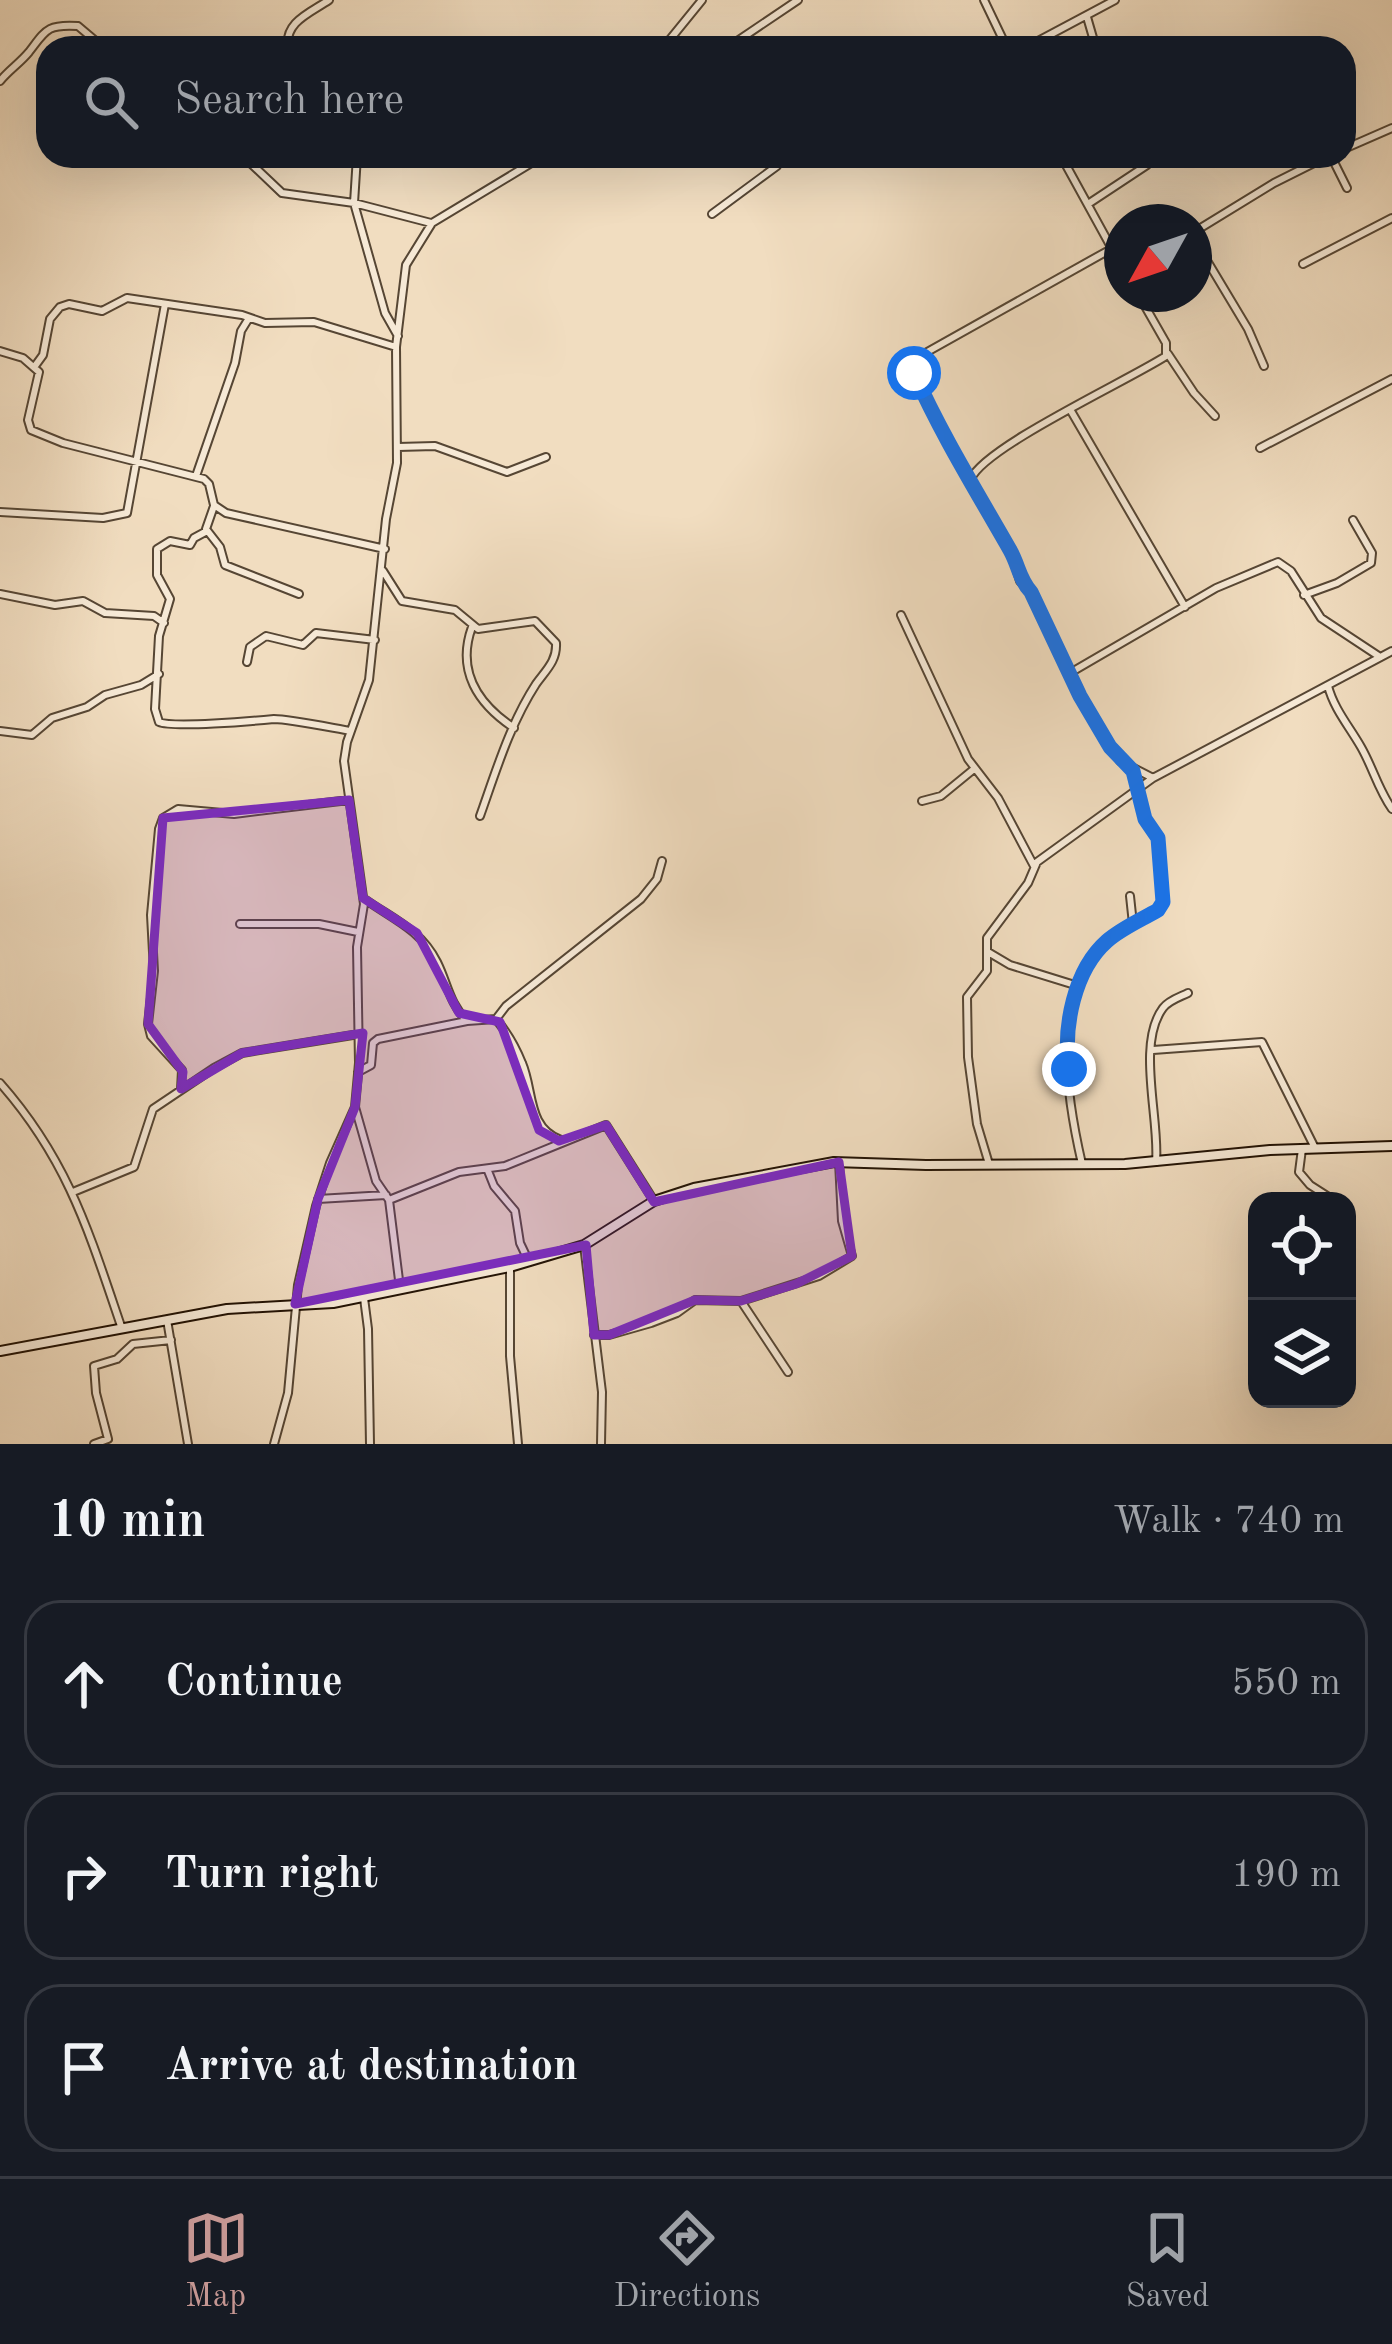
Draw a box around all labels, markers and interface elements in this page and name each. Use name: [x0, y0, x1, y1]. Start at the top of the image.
search box: [36, 36, 1356, 168]
icon: search: [78, 69, 144, 135]
text: Search here: [174, 79, 404, 124]
north arrow: [1104, 204, 1212, 312]
route start: [887, 346, 941, 400]
route end: [1042, 1042, 1096, 1096]
map controls: [1248, 1192, 1356, 1408]
button: locate: [1248, 1192, 1356, 1300]
button: layers: [1248, 1300, 1356, 1408]
text: 10 min: [48, 1497, 206, 1548]
text: Walk · 740 m: [1113, 1502, 1344, 1541]
icon: ahead: [51, 1651, 117, 1717]
text: Continue: [165, 1661, 343, 1706]
text: 550 m: [1231, 1664, 1341, 1703]
icon: right: [51, 1843, 117, 1909]
text: Turn right: [165, 1853, 378, 1898]
text: 190 m: [1231, 1856, 1341, 1895]
icon: arrive: [51, 2035, 117, 2101]
text: Arrive at destination: [165, 2045, 578, 2090]
tab: Map: [183, 2205, 249, 2318]
tab: Directions: [614, 2205, 760, 2318]
tab: Saved: [1125, 2205, 1209, 2318]

